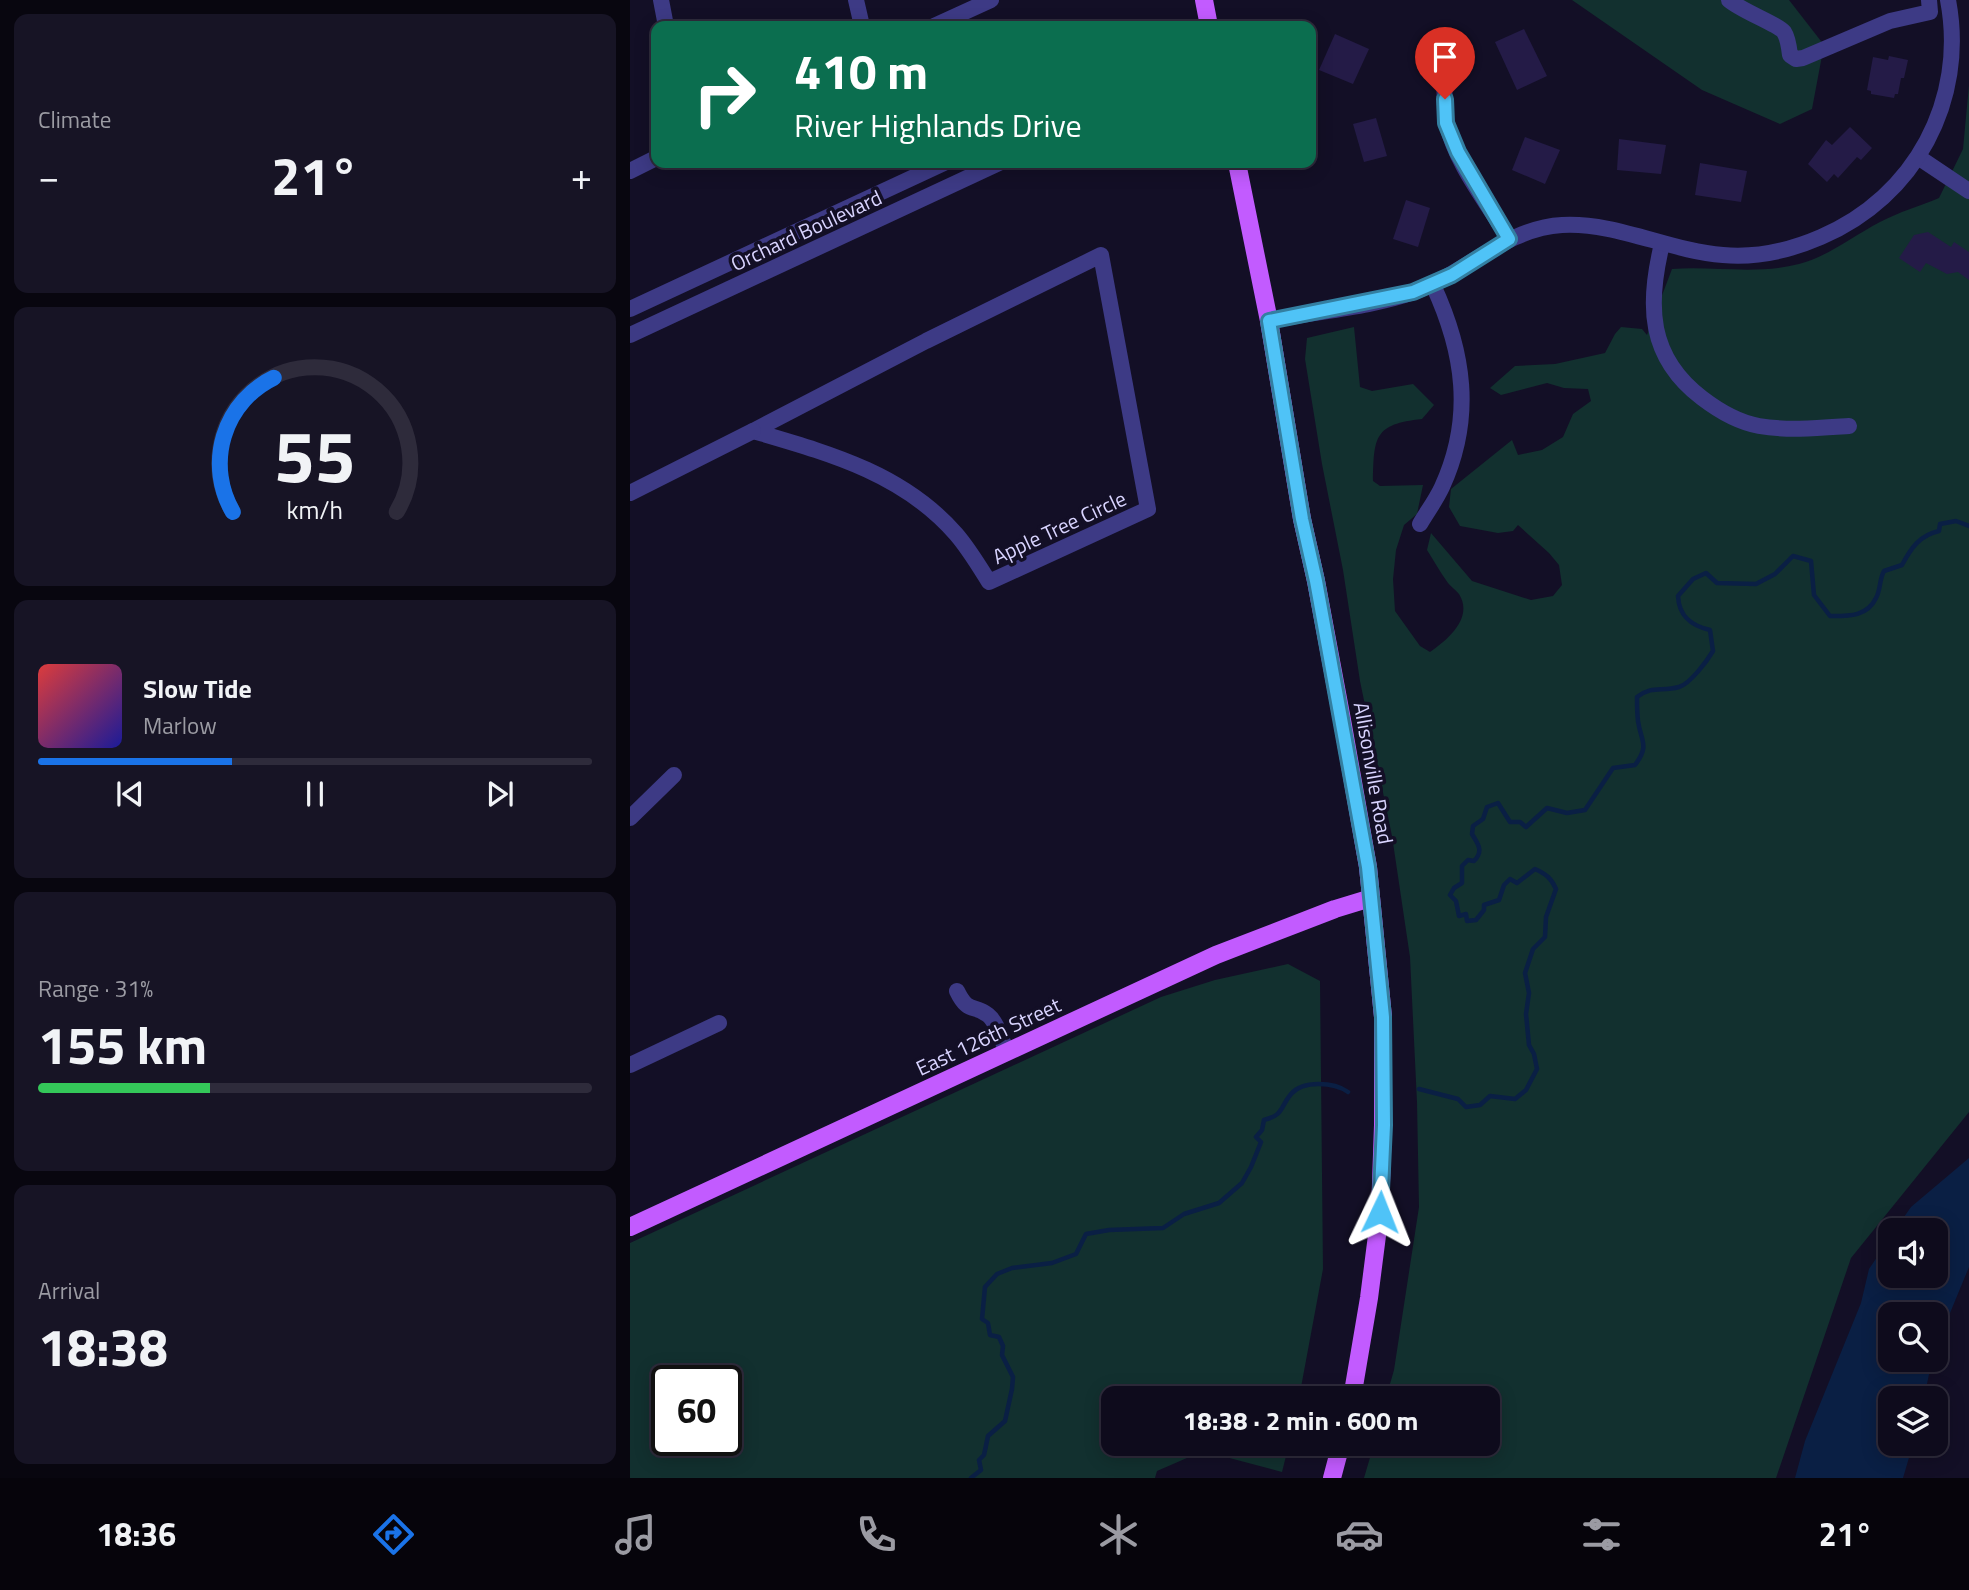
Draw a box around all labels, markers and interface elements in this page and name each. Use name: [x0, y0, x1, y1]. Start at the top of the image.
pin: [1415, 27, 1475, 99]
text: 410 m: [794, 33, 928, 108]
icon: arrive: [1426, 38, 1464, 76]
icon: right: [679, 49, 770, 140]
text: River Highlands Drive: [794, 101, 1082, 149]
text: Climate: [38, 102, 111, 137]
text: 21°: [271, 136, 359, 215]
text: −: [38, 147, 59, 205]
text: +: [571, 147, 592, 205]
street label: Orchard Boulevard: [725, 181, 887, 279]
text: 55: [274, 401, 356, 511]
street label: Apple Tree Circle: [987, 482, 1131, 572]
text: km/h: [287, 491, 343, 529]
text: Slow Tide: [143, 669, 252, 708]
street label: Allisonville Road: [1346, 699, 1402, 847]
text: Marlow: [143, 708, 217, 743]
icon: previous: [111, 775, 149, 813]
icon: pause: [296, 775, 334, 813]
icon: next: [481, 775, 519, 813]
text: Range · 31%: [38, 971, 153, 1006]
street label: East 126th Street: [910, 988, 1066, 1084]
text: 155 km: [38, 1005, 207, 1084]
position arrow: [1343, 1175, 1417, 1249]
map controls: [1878, 1218, 1948, 1456]
button: sound: [1878, 1218, 1948, 1288]
text: Arrival: [38, 1273, 100, 1308]
button: search: [1878, 1302, 1948, 1372]
text: 18:38: [38, 1307, 168, 1386]
speed limit sign: 60: [651, 1365, 742, 1456]
button: layers: [1878, 1386, 1948, 1456]
text: 18:38 · 2 min · 600 m: [1183, 1401, 1418, 1440]
text: 18:36: [96, 1510, 176, 1558]
icon: directions: [369, 1510, 418, 1559]
icon: music: [611, 1510, 660, 1559]
icon: phone: [852, 1510, 901, 1559]
icon: climate: [1094, 1510, 1143, 1559]
icon: car: [1335, 1510, 1384, 1559]
icon: filters: [1577, 1510, 1626, 1559]
text: 21°: [1819, 1510, 1873, 1558]

